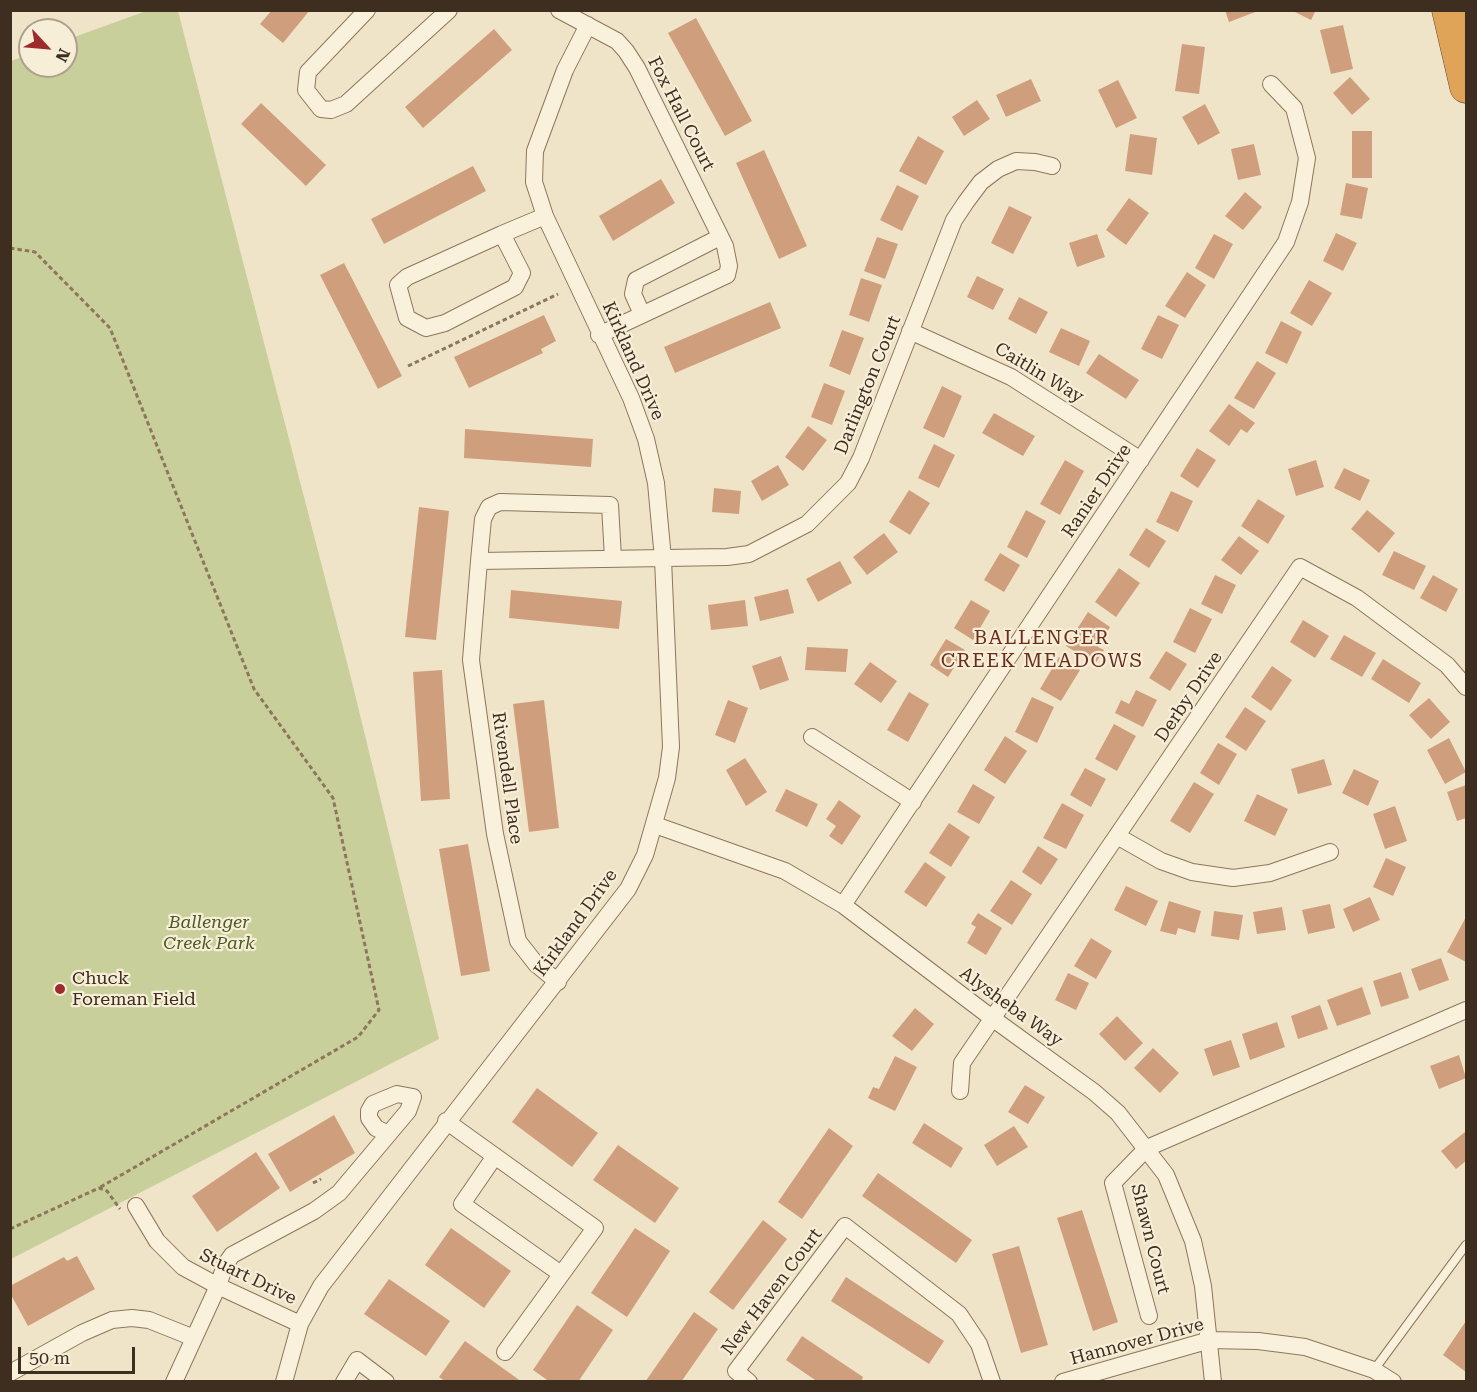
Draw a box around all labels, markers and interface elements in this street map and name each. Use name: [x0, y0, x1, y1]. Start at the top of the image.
north arrow: [18, 18, 78, 78]
text: N: [52, 46, 74, 65]
street label: Fox Hall Court: [643, 53, 719, 175]
street label: Kirkland Drive: [597, 298, 669, 424]
street label: Darlington Court: [830, 312, 906, 458]
street label: Caitlin Way: [991, 338, 1087, 408]
street label: Ranier Drive: [1058, 440, 1136, 542]
district label: BALLENGER CREEK MEADOWS: [941, 626, 1143, 673]
street label: Derby Drive: [1151, 648, 1227, 746]
street label: Rivendell Place: [487, 711, 527, 845]
street label: Kirkland Drive: [530, 865, 622, 981]
park label: Ballenger Creek Park: [163, 912, 255, 954]
street label: Alysheba Way: [955, 962, 1067, 1052]
place label: Chuck Foreman Field: [72, 968, 196, 1010]
marker: Chuck Foreman Field: [53, 982, 67, 996]
street label: Shawn Court: [1126, 1182, 1174, 1296]
street label: New Haven Court: [717, 1224, 827, 1360]
street label: Stuart Drive: [196, 1244, 300, 1310]
street label: Hannover Drive: [1068, 1314, 1206, 1370]
scale bar: [21, 1335, 138, 1373]
text: 50 m: [29, 1347, 70, 1368]

